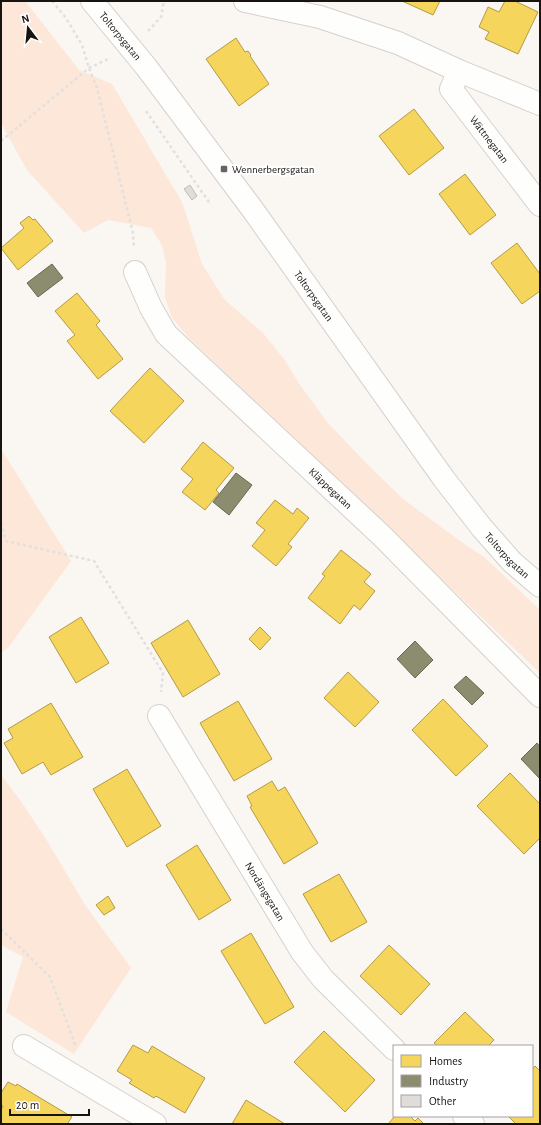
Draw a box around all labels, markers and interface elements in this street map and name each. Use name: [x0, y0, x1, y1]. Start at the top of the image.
north arrow: [8, 8, 48, 48]
street label: Toltorpsgatan: [97, 10, 143, 62]
text: N: [20, 13, 31, 25]
street label: Wättnegatan: [468, 114, 511, 165]
marker: Wennerbergsgatan: [219, 164, 229, 174]
place label: Wennerbergsgatan: [232, 164, 314, 175]
street label: Toltorpsgatan: [292, 269, 335, 323]
street label: Kläppegatan: [307, 466, 354, 511]
street label: Toltorpsgatan: [483, 530, 532, 581]
street label: Nordängsgatan: [243, 860, 287, 923]
legend: [393, 1045, 533, 1117]
text: Homes: [429, 1055, 462, 1067]
text: Industry: [429, 1075, 468, 1088]
scale bar: [10, 1091, 89, 1117]
text: Other: [429, 1095, 456, 1107]
text: 20 m: [16, 1099, 39, 1111]

